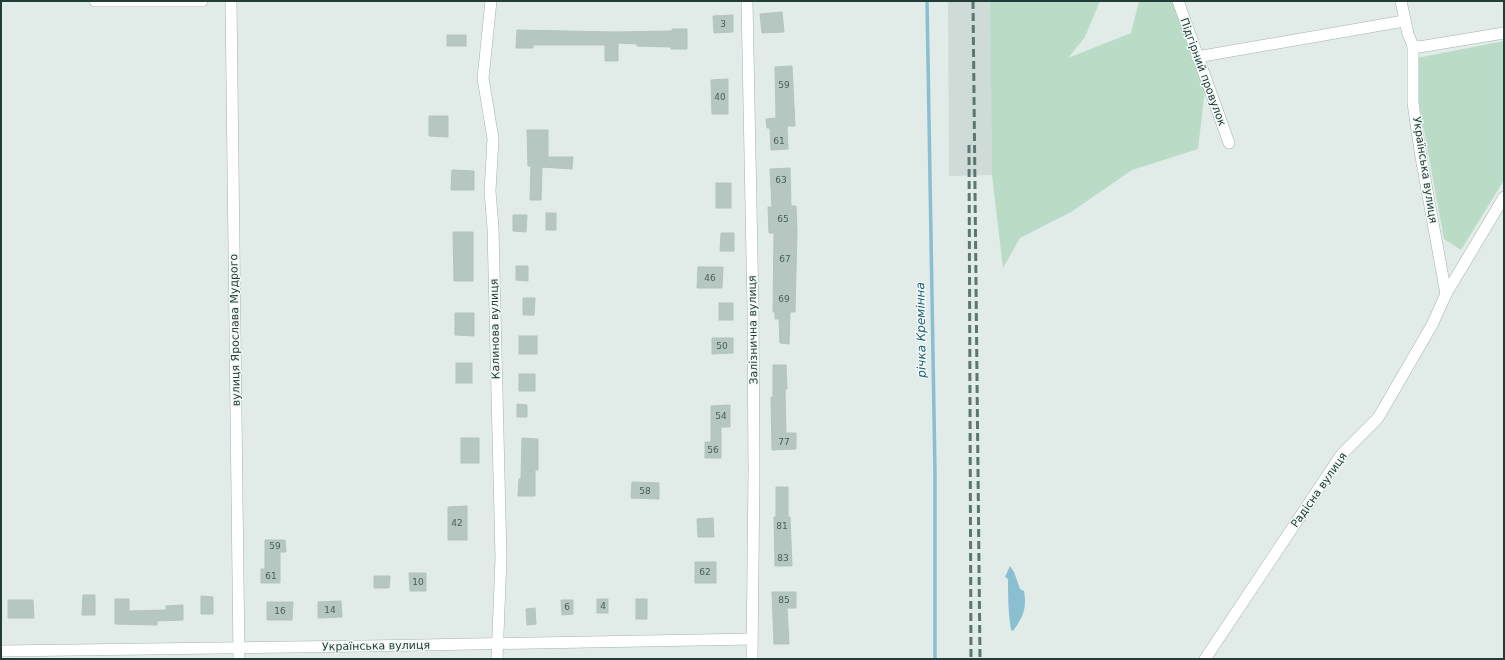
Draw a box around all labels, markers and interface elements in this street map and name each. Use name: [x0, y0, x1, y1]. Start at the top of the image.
street label: Підгірний провулок: [1177, 16, 1229, 128]
house number: 3: [720, 19, 726, 29]
house number: 59: [778, 80, 790, 90]
house number: 40: [714, 92, 726, 102]
street label: Українська вулиця: [1410, 116, 1440, 224]
house number: 61: [773, 136, 785, 146]
house number: 63: [775, 175, 787, 185]
house number: 65: [777, 214, 789, 224]
street label: вулиця Ярослава Мудрого: [227, 253, 243, 406]
house number: 67: [779, 254, 791, 264]
house number: 46: [704, 273, 716, 283]
street label: Залізнична вулиця: [746, 275, 760, 385]
street label: Калинова вулиця: [488, 279, 502, 379]
water label: річка Кремінна: [913, 282, 929, 379]
house number: 69: [778, 294, 790, 304]
house number: 50: [716, 341, 728, 351]
house number: 54: [715, 411, 727, 421]
house number: 77: [778, 437, 790, 447]
house number: 56: [707, 445, 719, 455]
street label: Радісна вулиця: [1288, 450, 1350, 530]
house number: 58: [639, 486, 651, 496]
house number: 42: [451, 518, 463, 528]
house number: 81: [776, 521, 788, 531]
house number: 59: [269, 541, 281, 551]
house number: 83: [777, 553, 789, 563]
house number: 62: [699, 567, 711, 577]
house number: 61: [265, 571, 277, 581]
house number: 10: [412, 577, 424, 587]
house number: 85: [778, 595, 790, 605]
house number: 4: [600, 601, 606, 611]
house number: 6: [564, 602, 570, 612]
house number: 14: [324, 605, 336, 615]
house number: 16: [274, 606, 286, 616]
street label: Українська вулиця: [322, 639, 430, 653]

